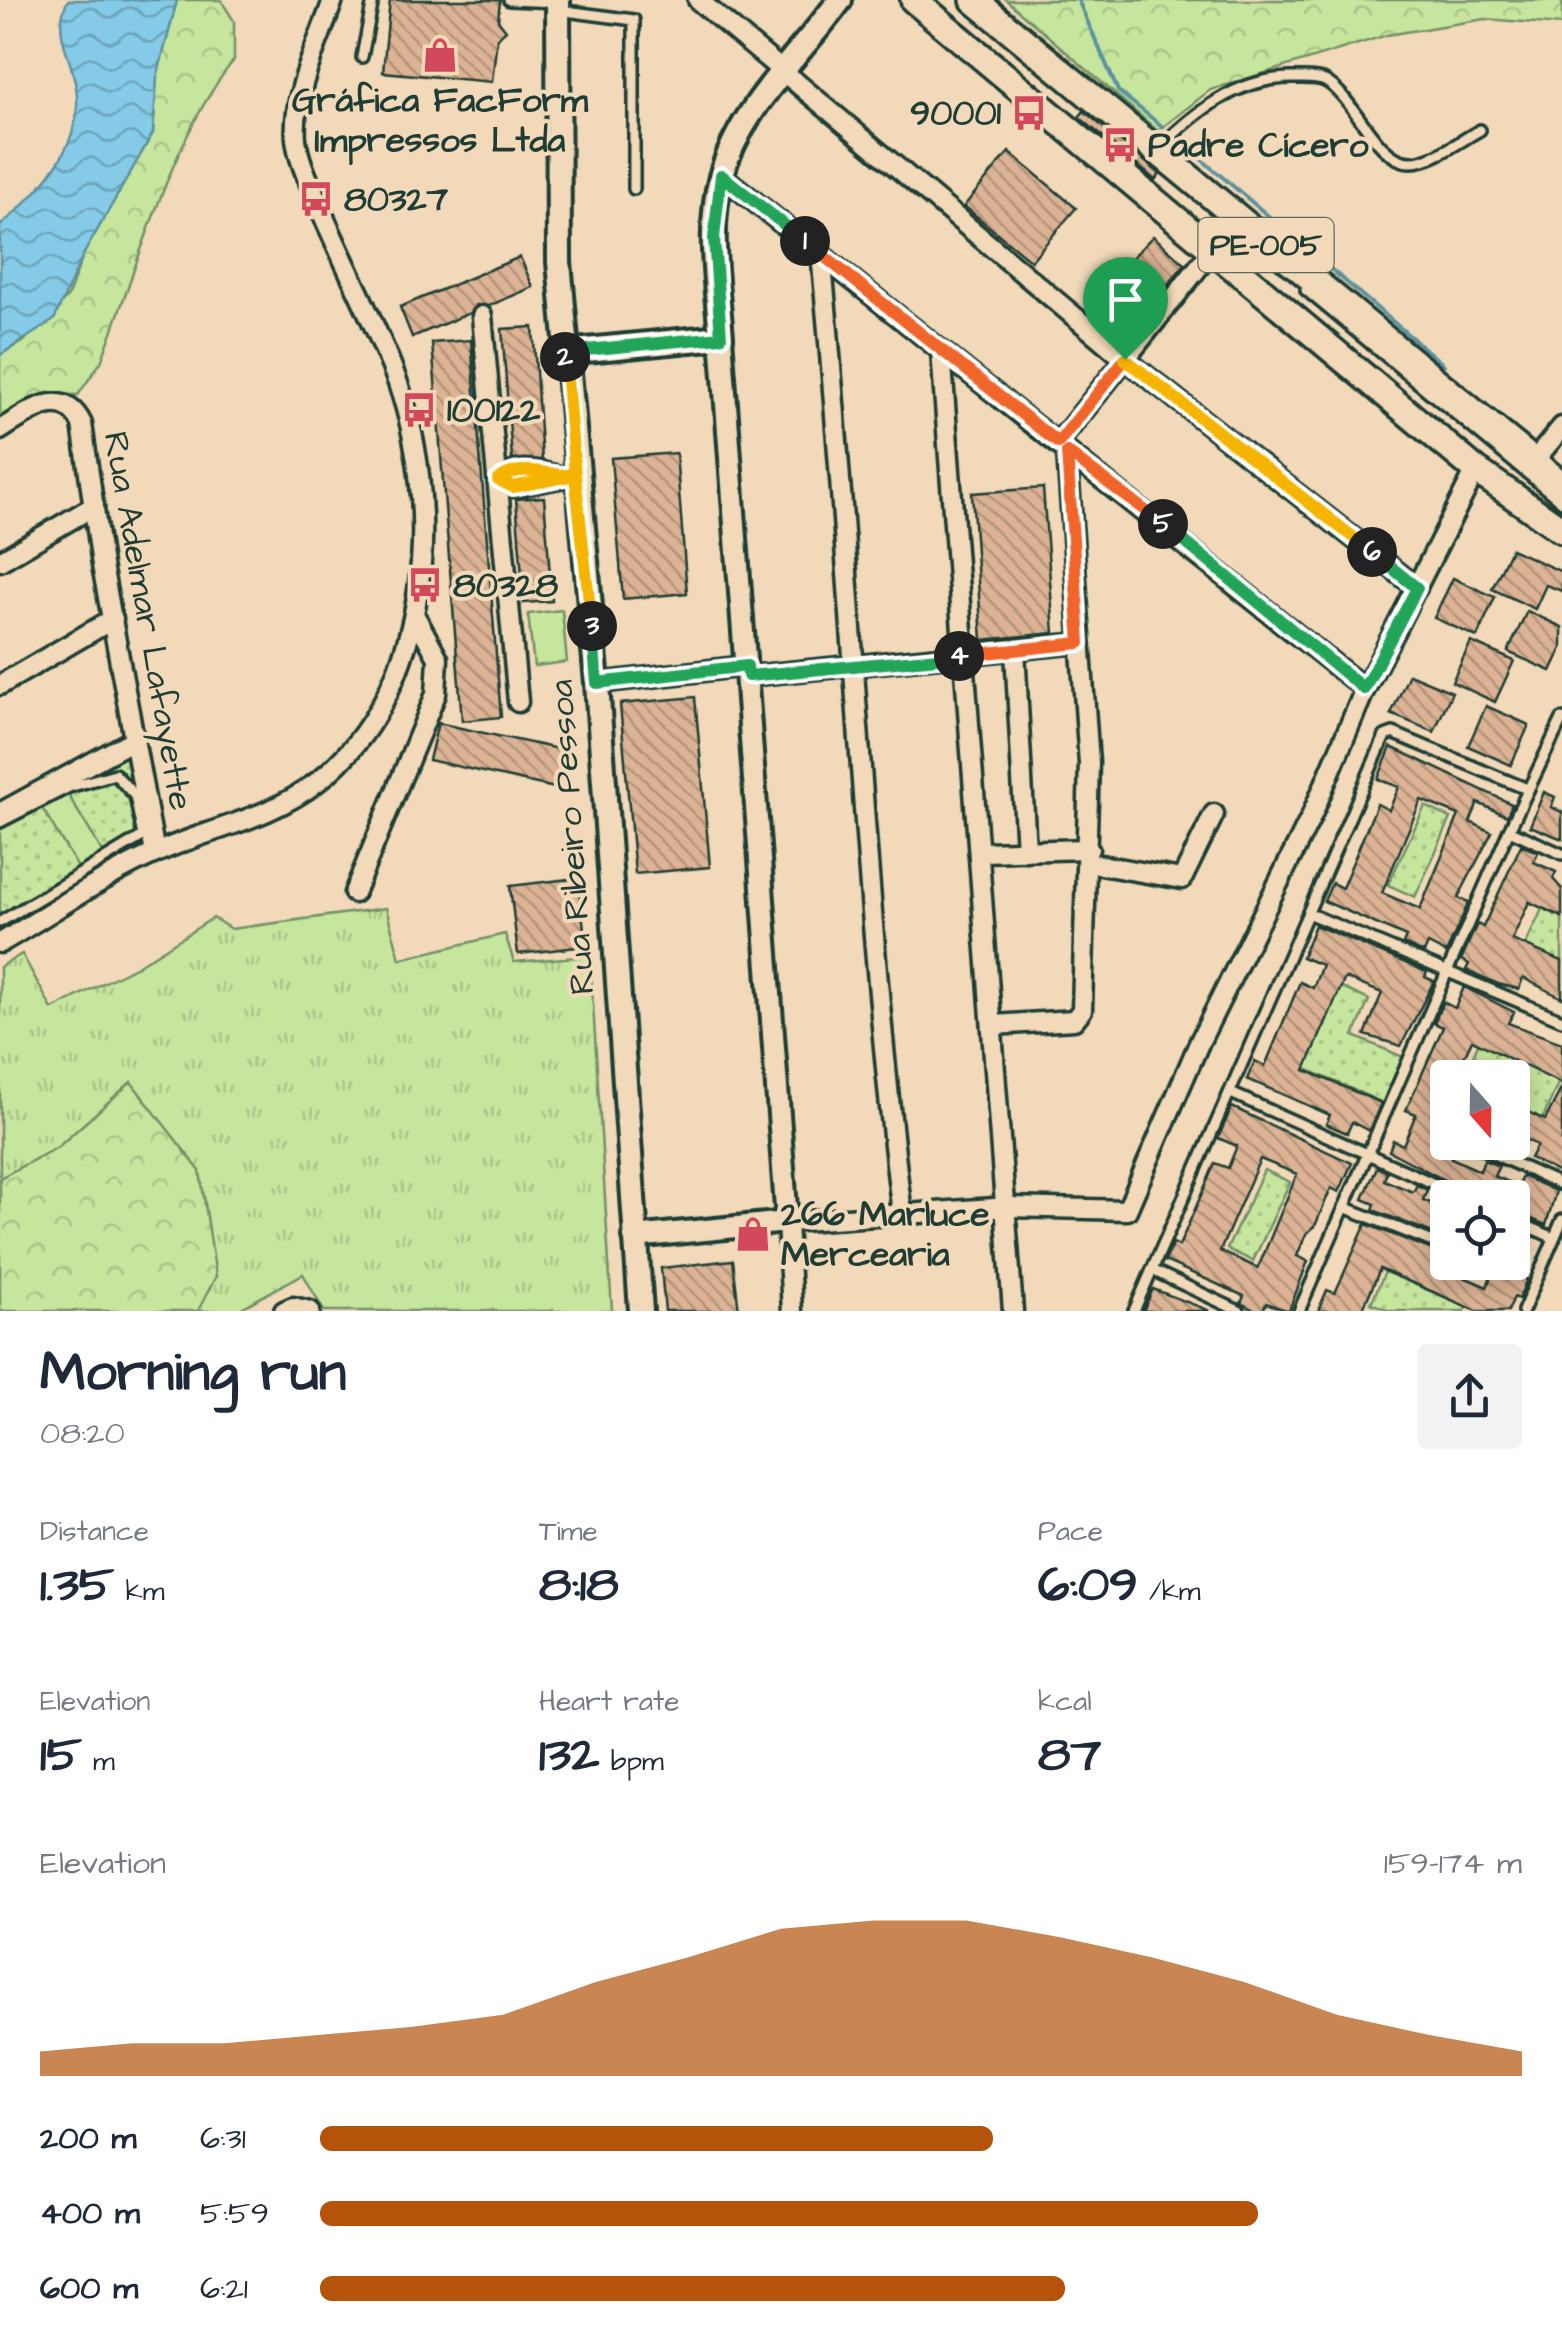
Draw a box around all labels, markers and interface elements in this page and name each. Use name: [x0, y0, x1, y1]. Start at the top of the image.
shop icon: Gráfica FacForm Impressos Ltda: [421, 36, 459, 74]
place label: Gráfica FacForm Impressos Ltda: [292, 76, 589, 166]
place label: 90001: [910, 89, 1002, 138]
bus stop icon: 90001: [1010, 94, 1048, 132]
place label: Padre Cícero: [1148, 121, 1369, 170]
bus stop icon: Padre Cícero: [1101, 126, 1139, 164]
place label: 80327: [344, 175, 449, 224]
bus stop icon: 80327: [297, 180, 335, 218]
pin: 1: [780, 216, 830, 266]
road number: PE-005: [1198, 218, 1334, 272]
text: 1: [803, 221, 807, 260]
pin: [1083, 257, 1168, 360]
icon: arrive: [1098, 272, 1153, 327]
pin: 2: [540, 332, 590, 382]
text: 2: [557, 337, 573, 376]
place label: 100122: [447, 386, 541, 435]
bus stop icon: 100122: [400, 391, 438, 429]
street label: Rua Adelmar Lafayette: [90, 428, 205, 814]
pin: 5: [1138, 499, 1188, 549]
text: 5: [1153, 504, 1173, 543]
pin: 6: [1347, 527, 1397, 577]
text: 6: [1363, 532, 1381, 571]
place label: 80328: [453, 561, 559, 610]
bus stop icon: 80328: [406, 566, 444, 604]
pin: 3: [567, 601, 617, 651]
text: 3: [585, 606, 599, 645]
pin: 4: [934, 631, 984, 681]
text: 4: [949, 636, 969, 675]
street label: Rua Ribeiro Pessoa: [537, 678, 607, 996]
north arrow: [1430, 1060, 1530, 1160]
map controls: [1430, 1060, 1530, 1280]
button: locate: [1430, 1180, 1530, 1280]
place label: 266 Marluce Mercearia: [780, 1190, 989, 1279]
shop icon: 266 Marluce Mercearia: [734, 1215, 772, 1253]
text: Morning run: [40, 1335, 346, 1411]
button: share: [1417, 1344, 1522, 1449]
text: 08:20: [40, 1411, 125, 1456]
text: Distance: [40, 1512, 149, 1551]
text: Time: [539, 1512, 598, 1551]
text: Pace: [1038, 1512, 1103, 1551]
text: 1.35: [40, 1551, 114, 1620]
text: 8:18: [539, 1551, 619, 1620]
text: 6:09: [1038, 1551, 1138, 1620]
text: km: [114, 1572, 164, 1611]
text: /km: [1138, 1572, 1201, 1611]
text: Elevation: [40, 1682, 150, 1721]
text: Heart rate: [539, 1682, 680, 1721]
text: kcal: [1038, 1682, 1092, 1721]
text: 15: [40, 1721, 82, 1790]
text: 132: [539, 1721, 599, 1790]
text: 87: [1038, 1721, 1101, 1790]
text: m: [82, 1742, 115, 1781]
text: bpm: [599, 1742, 664, 1781]
text: Elevation: [40, 1841, 166, 1886]
text: 159–174 m: [1384, 1841, 1522, 1886]
text: 200 m: [40, 2116, 136, 2161]
text: 6:31: [200, 2116, 246, 2161]
text: 400 m: [40, 2191, 140, 2236]
text: 5:59: [200, 2191, 269, 2236]
text: 600 m: [40, 2266, 138, 2311]
text: 6:21: [200, 2266, 248, 2311]

